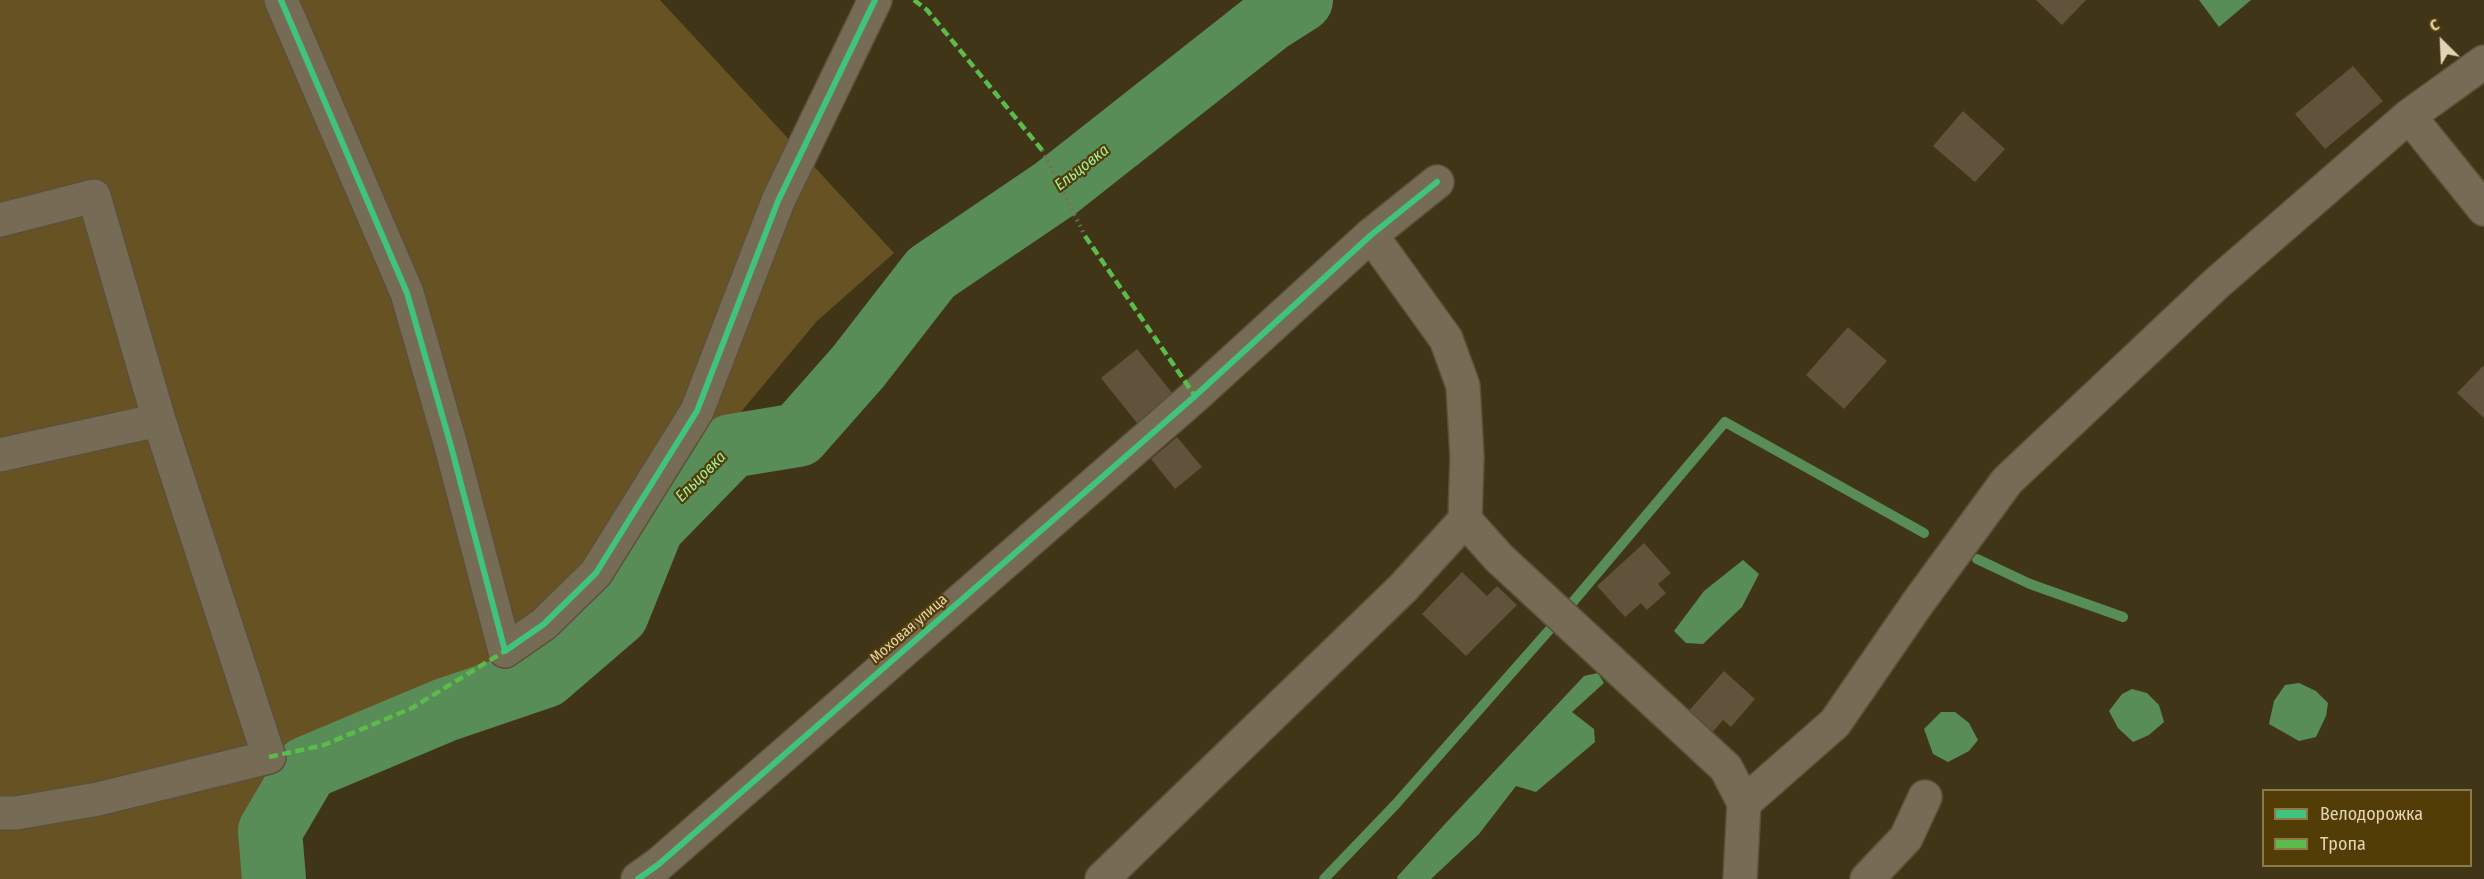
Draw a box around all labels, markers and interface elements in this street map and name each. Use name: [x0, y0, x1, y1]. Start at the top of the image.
north arrow: [2412, 12, 2472, 72]
text: С: [2427, 15, 2442, 35]
water label: Ельцовка: [1051, 141, 1113, 195]
water label: Ельцовка: [672, 448, 730, 506]
street label: Моховая улица: [867, 591, 951, 667]
legend: [2262, 789, 2472, 867]
text: Велодорожка: [2320, 803, 2423, 825]
text: Тропа: [2320, 833, 2366, 855]

